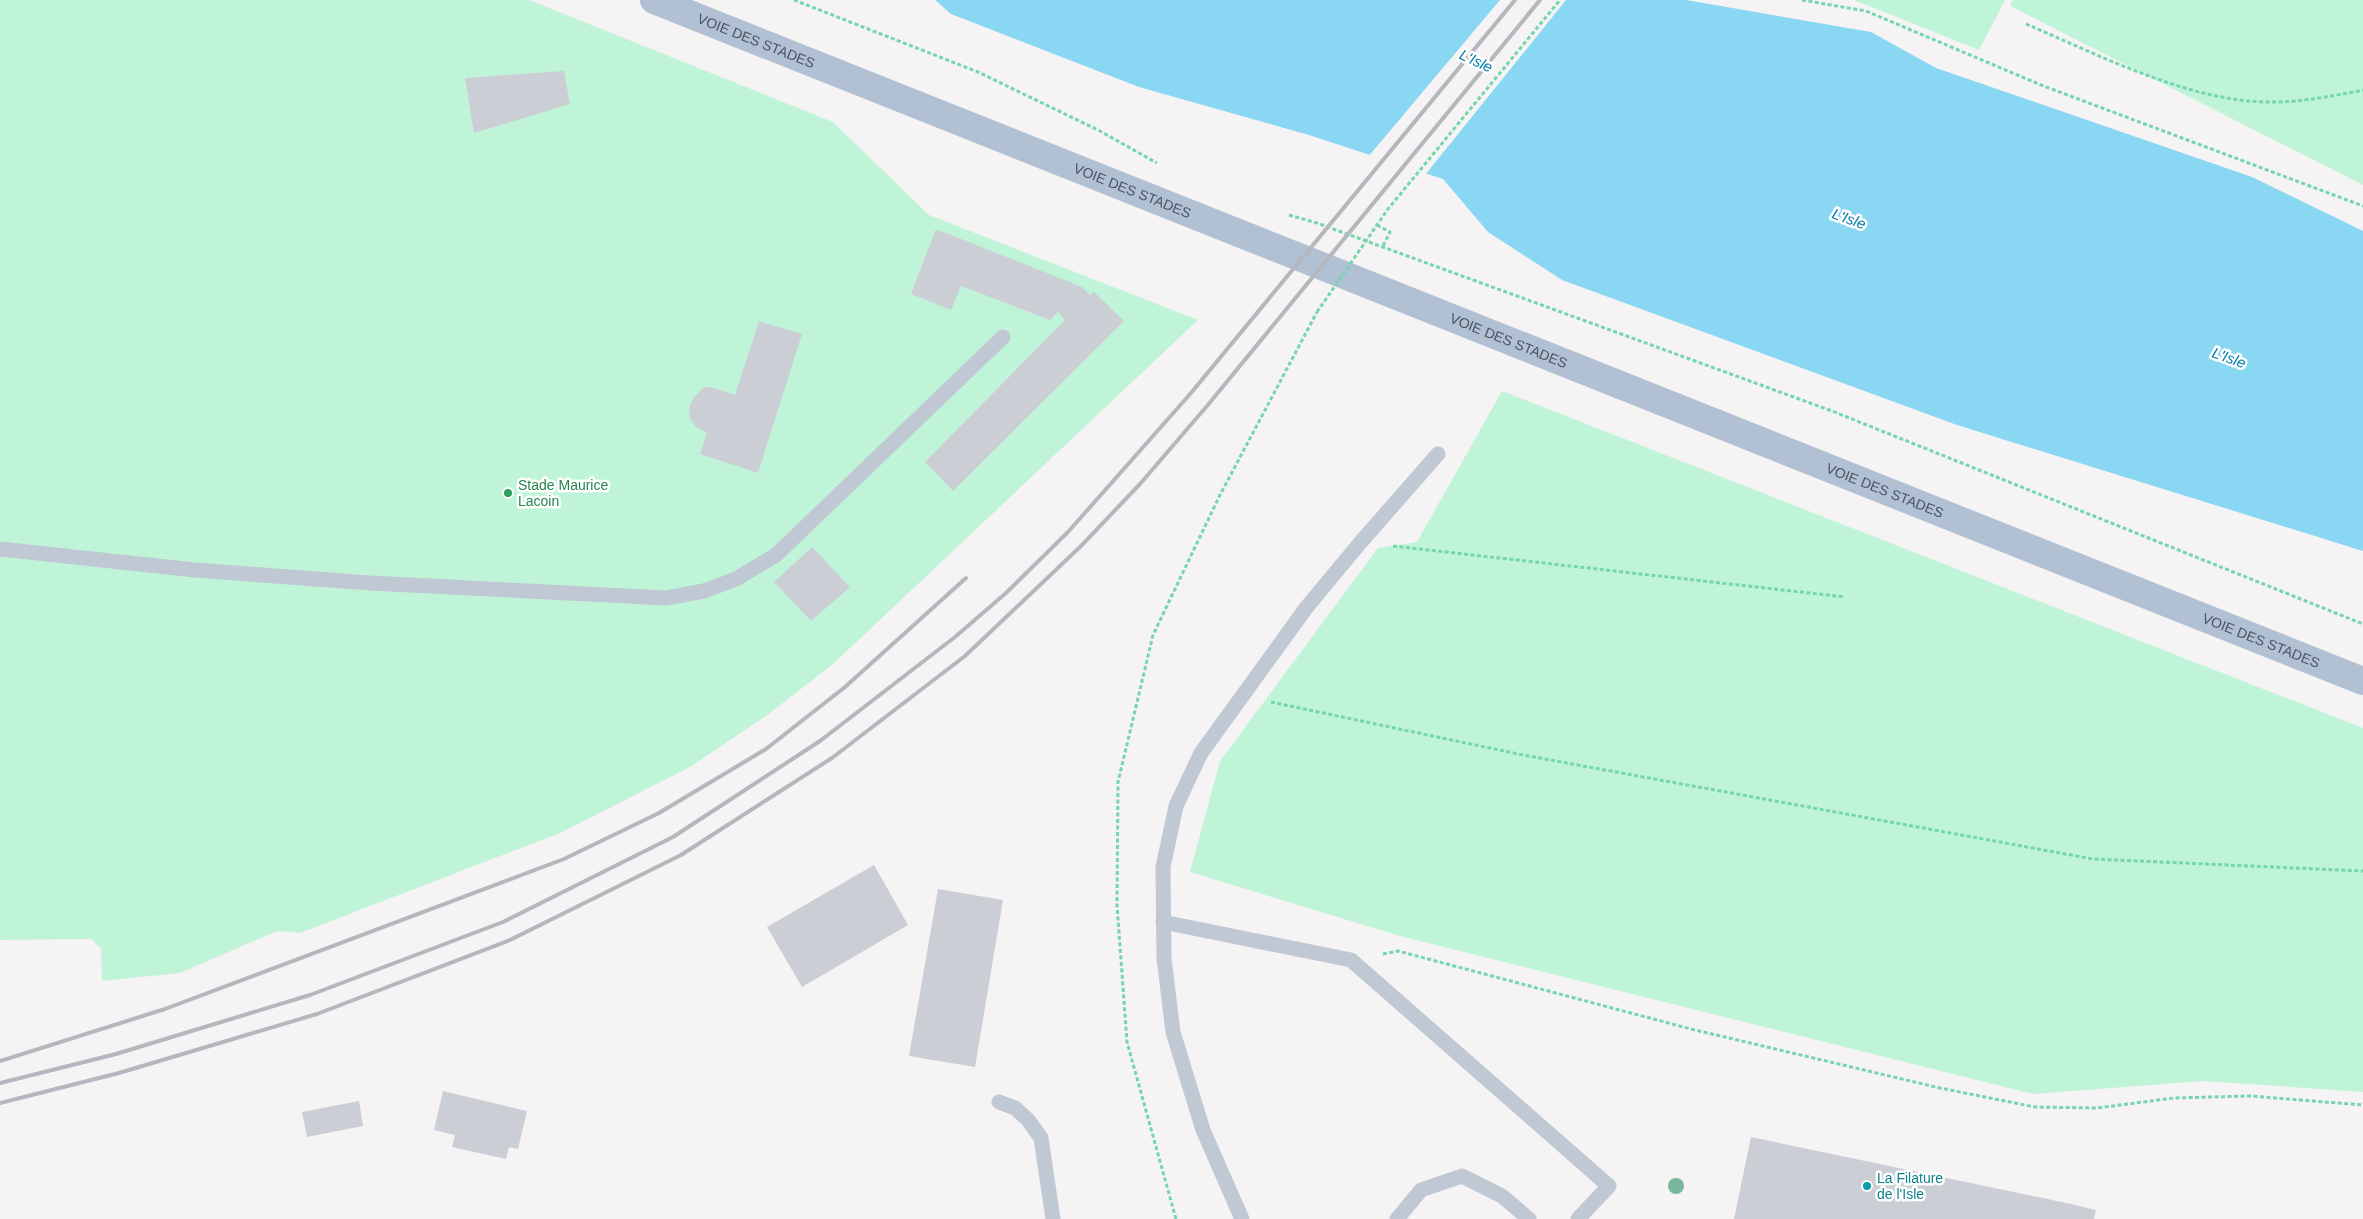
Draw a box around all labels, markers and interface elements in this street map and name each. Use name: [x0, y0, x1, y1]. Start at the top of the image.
street label: VOIE DES STADES: [695, 10, 817, 71]
water label: L'Isle: [1457, 46, 1495, 76]
street label: VOIE DES STADES: [1071, 160, 1193, 221]
water label: L'Isle: [1830, 205, 1868, 232]
street label: VOIE DES STADES: [1448, 310, 1570, 371]
water label: L'Isle: [2210, 344, 2248, 371]
street label: VOIE DES STADES: [1824, 460, 1946, 521]
place label: Stade Maurice Lacoin: [518, 477, 608, 509]
marker: Stade Maurice Lacoin: [502, 487, 514, 499]
street label: VOIE DES STADES: [2200, 610, 2322, 671]
place label: La Filature de l'Isle: [1877, 1170, 1943, 1202]
marker: La Filature de l'Isle: [1861, 1180, 1873, 1192]

